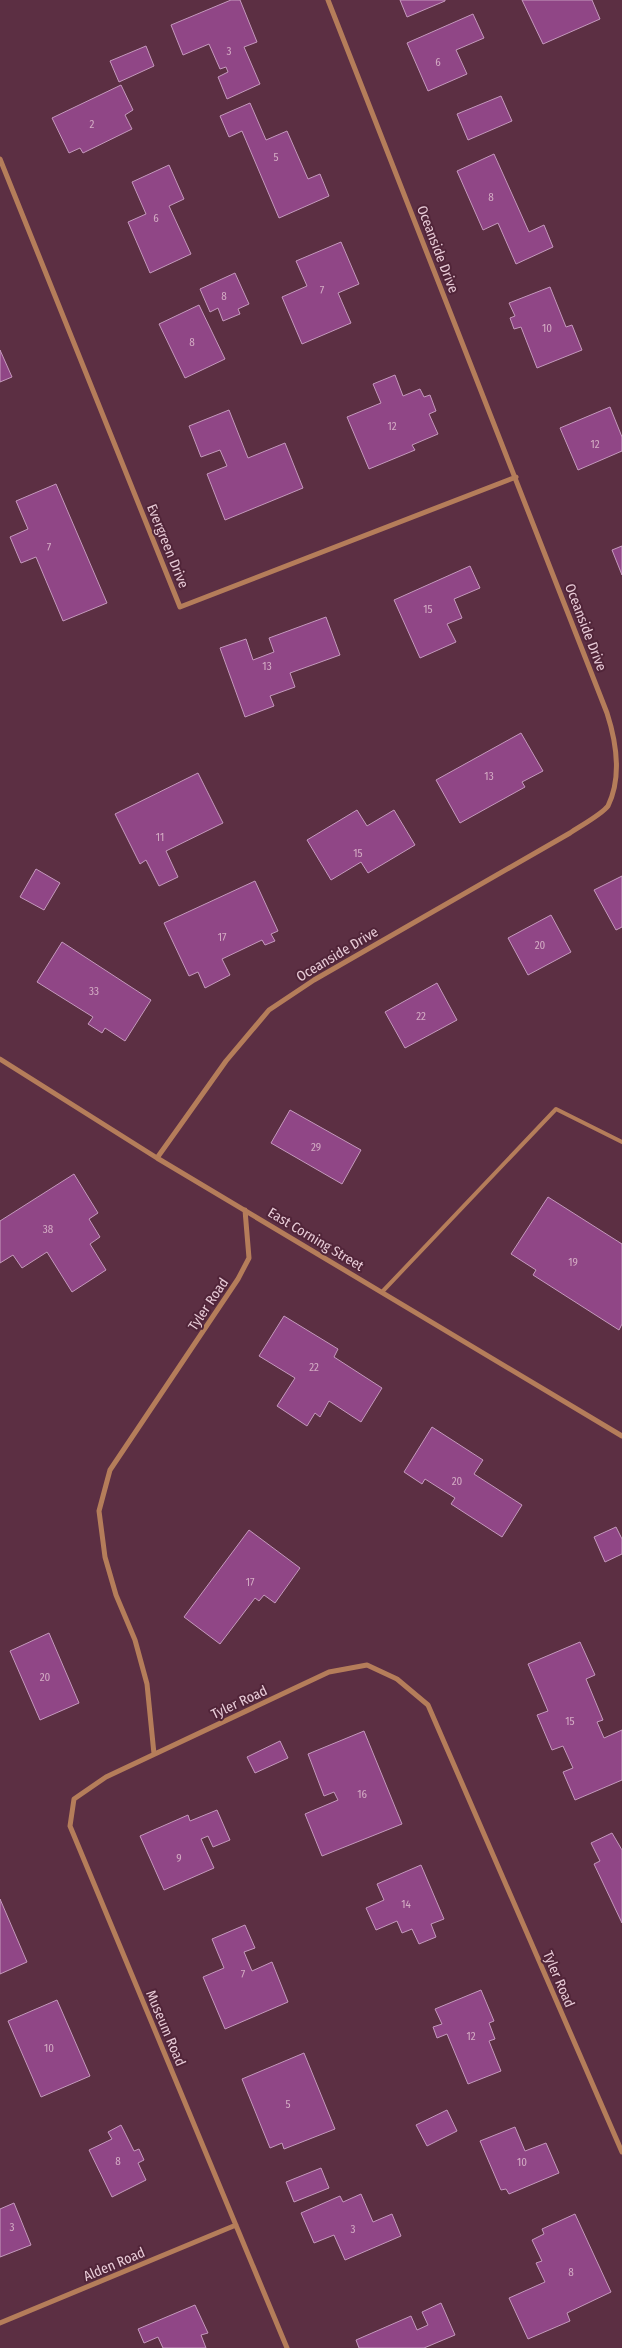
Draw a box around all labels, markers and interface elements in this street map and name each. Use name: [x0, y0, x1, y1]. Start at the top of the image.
house number: 3: [227, 45, 232, 58]
house number: 6: [435, 56, 441, 69]
house number: 2: [90, 118, 95, 131]
house number: 5: [273, 151, 279, 164]
house number: 8: [488, 191, 494, 204]
street label: Oceanside Drive: [413, 203, 462, 295]
house number: 6: [153, 212, 159, 225]
house number: 7: [320, 284, 325, 297]
house number: 8: [221, 290, 227, 303]
house number: 10: [542, 322, 552, 335]
house number: 8: [189, 336, 195, 349]
house number: 12: [387, 420, 397, 433]
house number: 12: [590, 438, 600, 451]
street label: Evergreen Drive: [143, 502, 192, 591]
house number: 7: [47, 541, 52, 554]
street label: Oceanside Drive: [561, 581, 610, 673]
house number: 15: [423, 603, 433, 616]
house number: 13: [262, 660, 272, 673]
house number: 13: [484, 770, 494, 783]
house number: 11: [156, 831, 164, 844]
house number: 15: [353, 847, 363, 860]
street label: Oceanside Drive: [293, 923, 381, 986]
house number: 17: [218, 931, 227, 944]
house number: 20: [535, 939, 546, 952]
house number: 33: [89, 985, 99, 998]
house number: 22: [416, 1010, 426, 1023]
house number: 29: [311, 1141, 321, 1154]
street label: East Corning Street: [265, 1204, 367, 1275]
house number: 38: [43, 1223, 54, 1236]
house number: 19: [568, 1256, 578, 1269]
street label: Tyler Road: [185, 1275, 232, 1334]
house number: 22: [309, 1361, 319, 1374]
house number: 20: [452, 1475, 463, 1488]
house number: 17: [246, 1576, 255, 1589]
house number: 20: [40, 1671, 51, 1684]
street label: Tyler Road: [208, 1682, 270, 1723]
house number: 15: [565, 1715, 575, 1728]
house number: 16: [357, 1788, 367, 1801]
house number: 9: [176, 1852, 182, 1865]
house number: 14: [401, 1898, 411, 1911]
street label: Tyler Road: [539, 1948, 578, 2010]
house number: 7: [241, 1968, 246, 1981]
street label: Museum Road: [142, 1988, 189, 2069]
house number: 12: [466, 2030, 476, 2043]
house number: 10: [44, 2042, 54, 2055]
house number: 5: [285, 2098, 291, 2111]
house number: 8: [115, 2155, 121, 2168]
house number: 10: [517, 2156, 527, 2169]
house number: 3: [10, 2221, 15, 2234]
house number: 3: [351, 2223, 356, 2236]
street label: Alden Road: [81, 2244, 147, 2285]
house number: 8: [568, 2266, 574, 2279]

